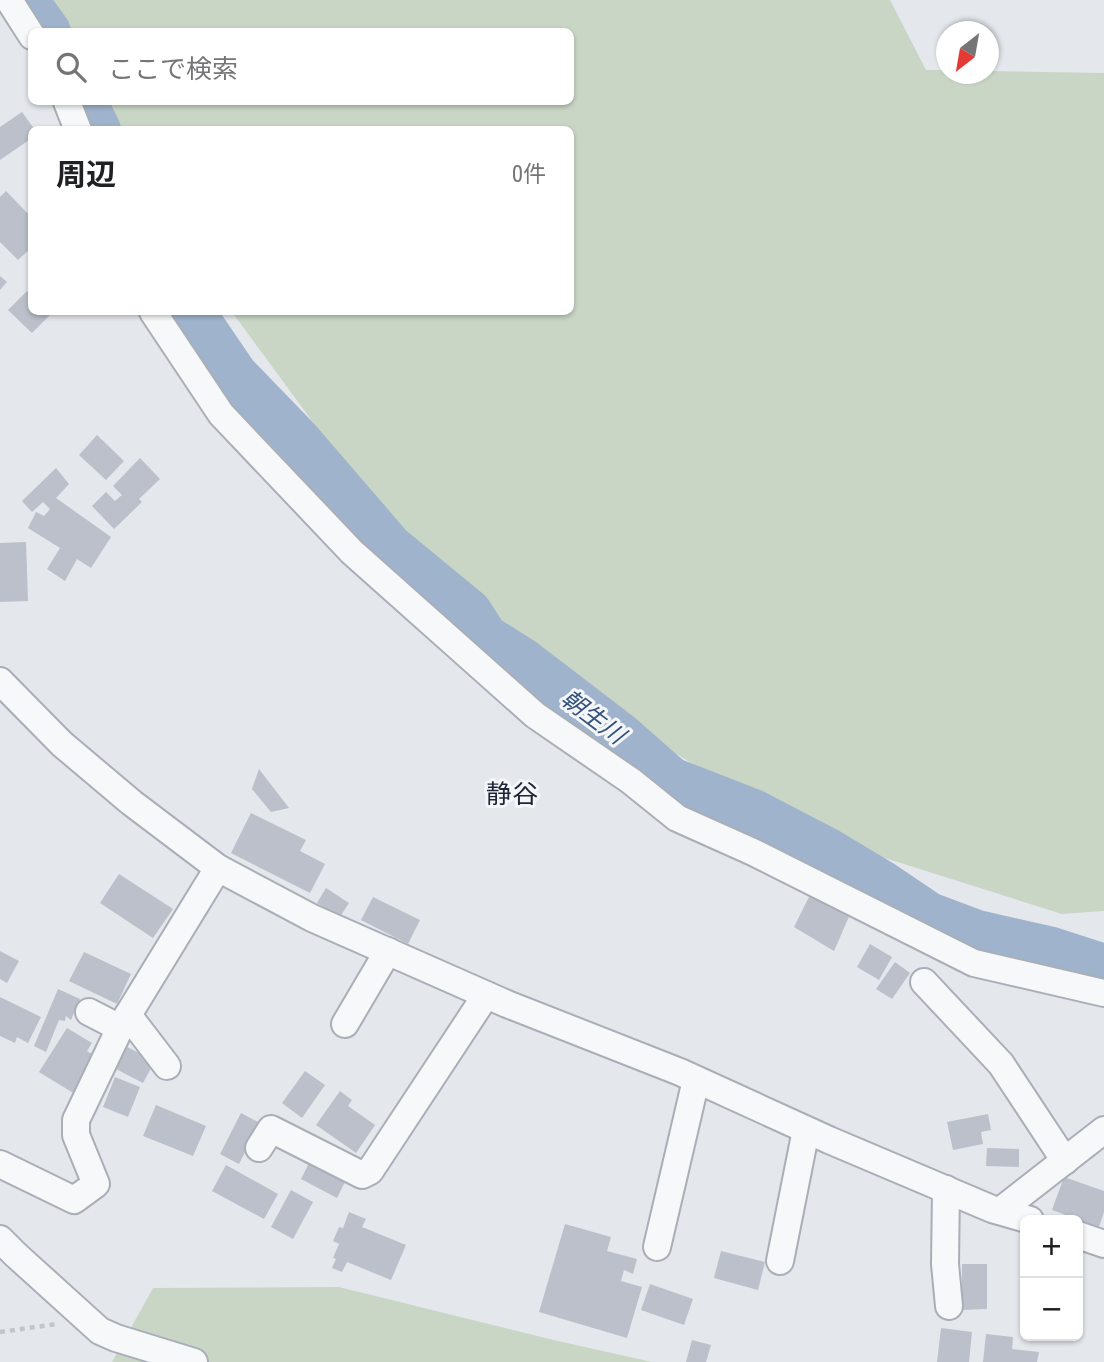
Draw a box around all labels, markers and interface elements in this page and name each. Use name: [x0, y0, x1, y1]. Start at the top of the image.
north arrow: [936, 21, 999, 84]
search box: [28, 28, 574, 105]
icon: search: [52, 48, 90, 86]
text: ここで検索: [108, 54, 238, 84]
text: 周辺: [56, 157, 116, 192]
text: 0件: [512, 161, 546, 188]
water label: 朝生川: [556, 684, 633, 752]
district label: 静谷: [486, 779, 538, 809]
map controls: [1020, 1215, 1083, 1341]
button: +: [1020, 1215, 1083, 1278]
button: −: [1020, 1278, 1083, 1341]

